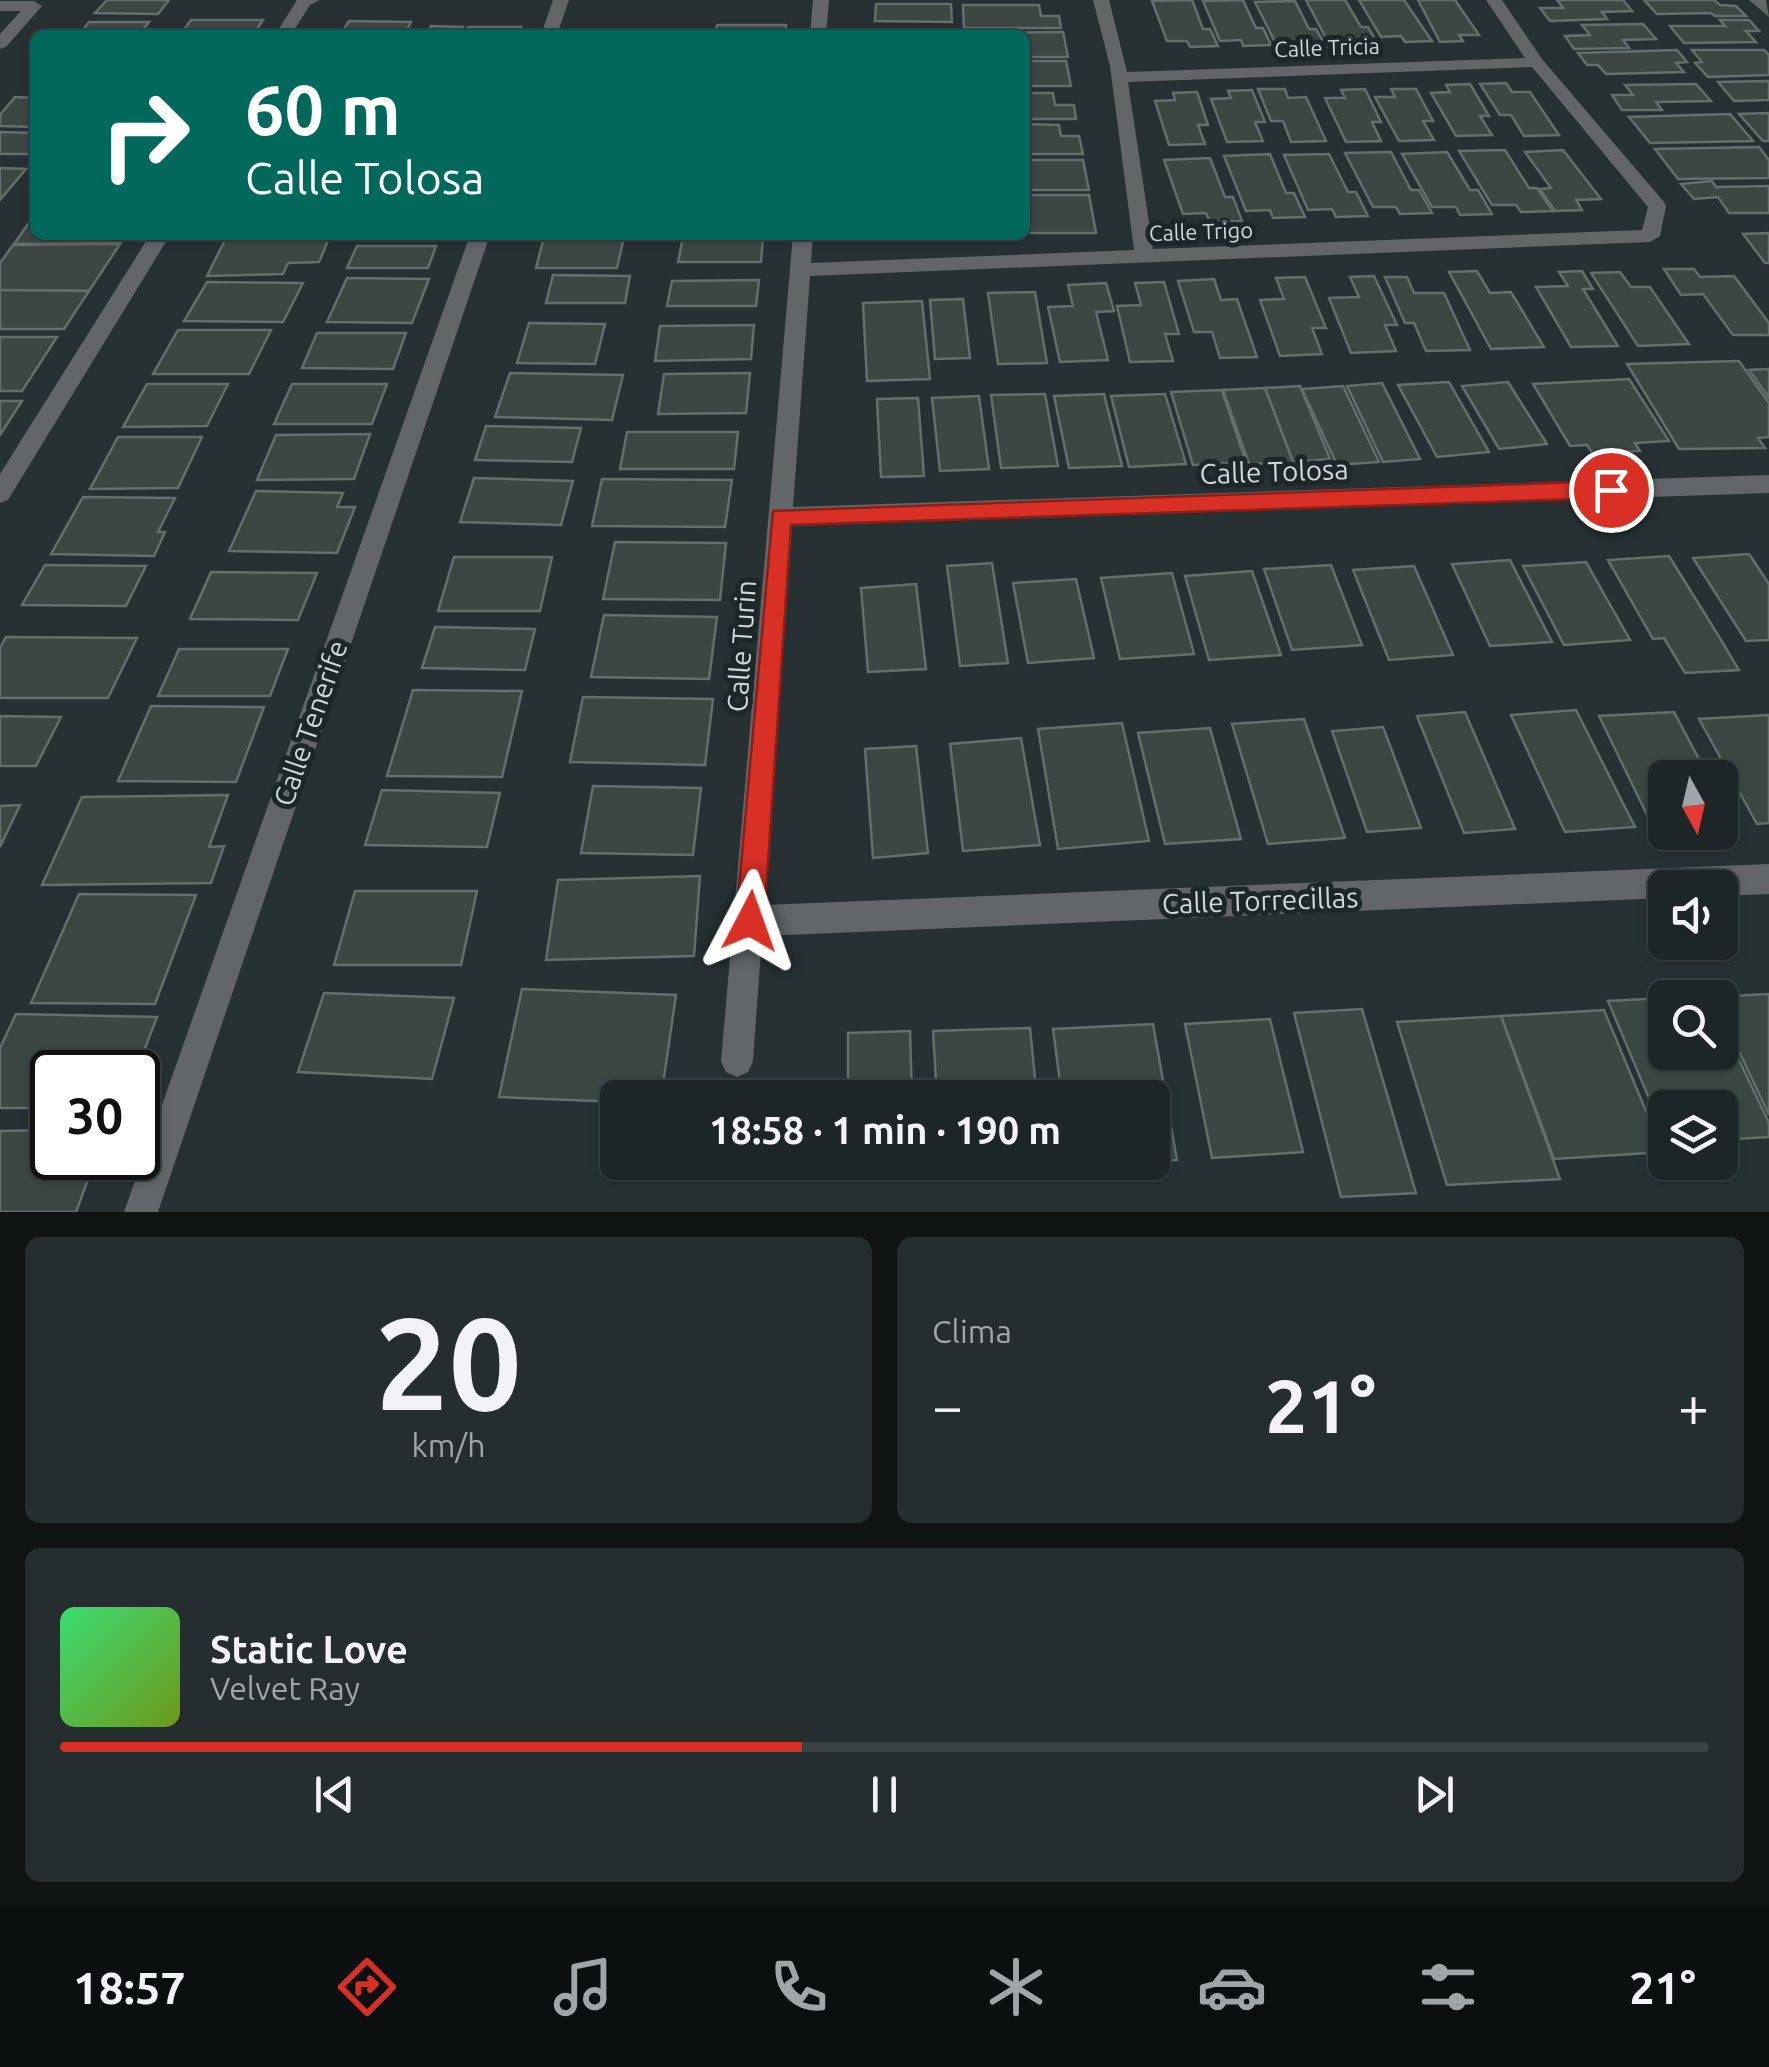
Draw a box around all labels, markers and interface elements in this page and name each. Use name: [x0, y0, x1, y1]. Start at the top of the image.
street label: Calle Tricia: [1274, 33, 1380, 61]
icon: right: [80, 70, 210, 200]
text: 60 m: [245, 70, 401, 148]
text: Calle Tolosa: [245, 152, 484, 203]
street label: Calle Trigo: [1148, 217, 1254, 245]
pin: [1569, 448, 1654, 533]
street label: Calle Tolosa: [1199, 453, 1349, 489]
icon: arrive: [1584, 463, 1639, 518]
street label: Calle Turin: [721, 579, 761, 713]
street label: Calle Tenerife: [267, 636, 353, 810]
north arrow: [1648, 760, 1738, 850]
map controls: [1648, 760, 1738, 1180]
position arrow: [698, 869, 802, 973]
button: sound: [1648, 870, 1738, 960]
street label: Calle Torrecillas: [1161, 881, 1359, 919]
button: search: [1648, 980, 1738, 1070]
speed limit sign: 30: [30, 1050, 160, 1180]
button: layers: [1648, 1090, 1738, 1180]
text: 18:58 · 1 min · 190 m: [709, 1109, 1061, 1151]
text: 20: [375, 1289, 522, 1435]
text: Clima: [932, 1313, 1012, 1349]
text: 21°: [1265, 1363, 1376, 1447]
text: −: [932, 1375, 963, 1436]
text: +: [1678, 1375, 1709, 1436]
text: km/h: [412, 1427, 485, 1463]
text: Static Love: [210, 1628, 408, 1670]
text: Velvet Ray: [210, 1670, 360, 1706]
icon: previous: [307, 1767, 362, 1822]
icon: pause: [857, 1767, 912, 1822]
icon: next: [1407, 1767, 1462, 1822]
icon: directions: [332, 1952, 402, 2022]
icon: music: [548, 1952, 618, 2022]
icon: phone: [764, 1952, 834, 2022]
icon: climate: [981, 1952, 1051, 2022]
icon: car: [1197, 1952, 1267, 2022]
icon: filters: [1413, 1952, 1483, 2022]
text: 18:57: [73, 1962, 186, 2013]
text: 21°: [1629, 1962, 1696, 2013]

